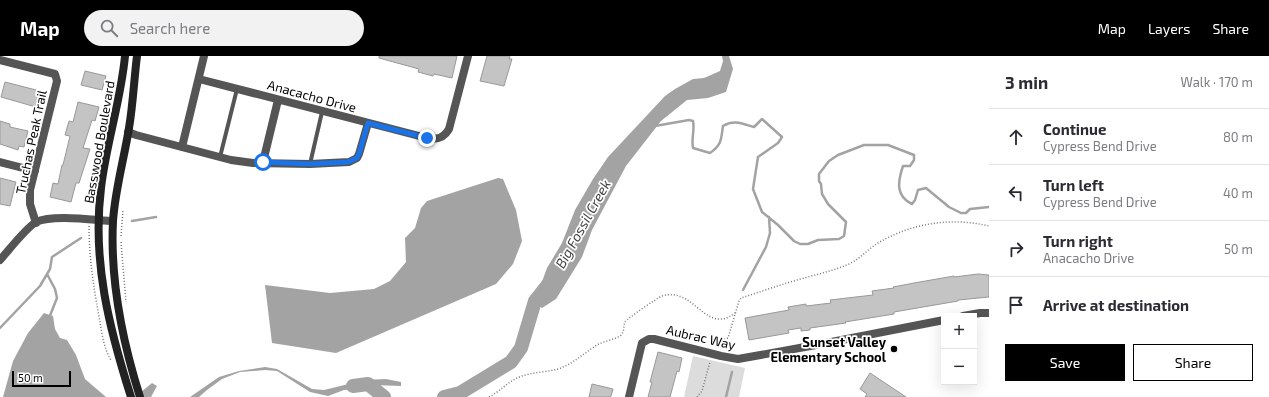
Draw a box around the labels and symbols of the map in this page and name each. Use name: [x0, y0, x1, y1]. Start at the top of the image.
street label: Anacacho Drive: [266, 76, 358, 116]
street label: Basswood Boulevard: [80, 79, 118, 205]
street label: Truchas Peak Trail: [12, 88, 50, 196]
route end: [418, 129, 436, 147]
route start: [254, 153, 272, 171]
water label: Big Fossil Creek: [551, 176, 614, 271]
street label: Aubrac Way: [665, 321, 737, 353]
place label: Sunset Valley Elementary School: [770, 334, 887, 365]
marker: Sunset Valley Elementary School: [889, 344, 899, 354]
scale bar: [12, 369, 71, 388]

